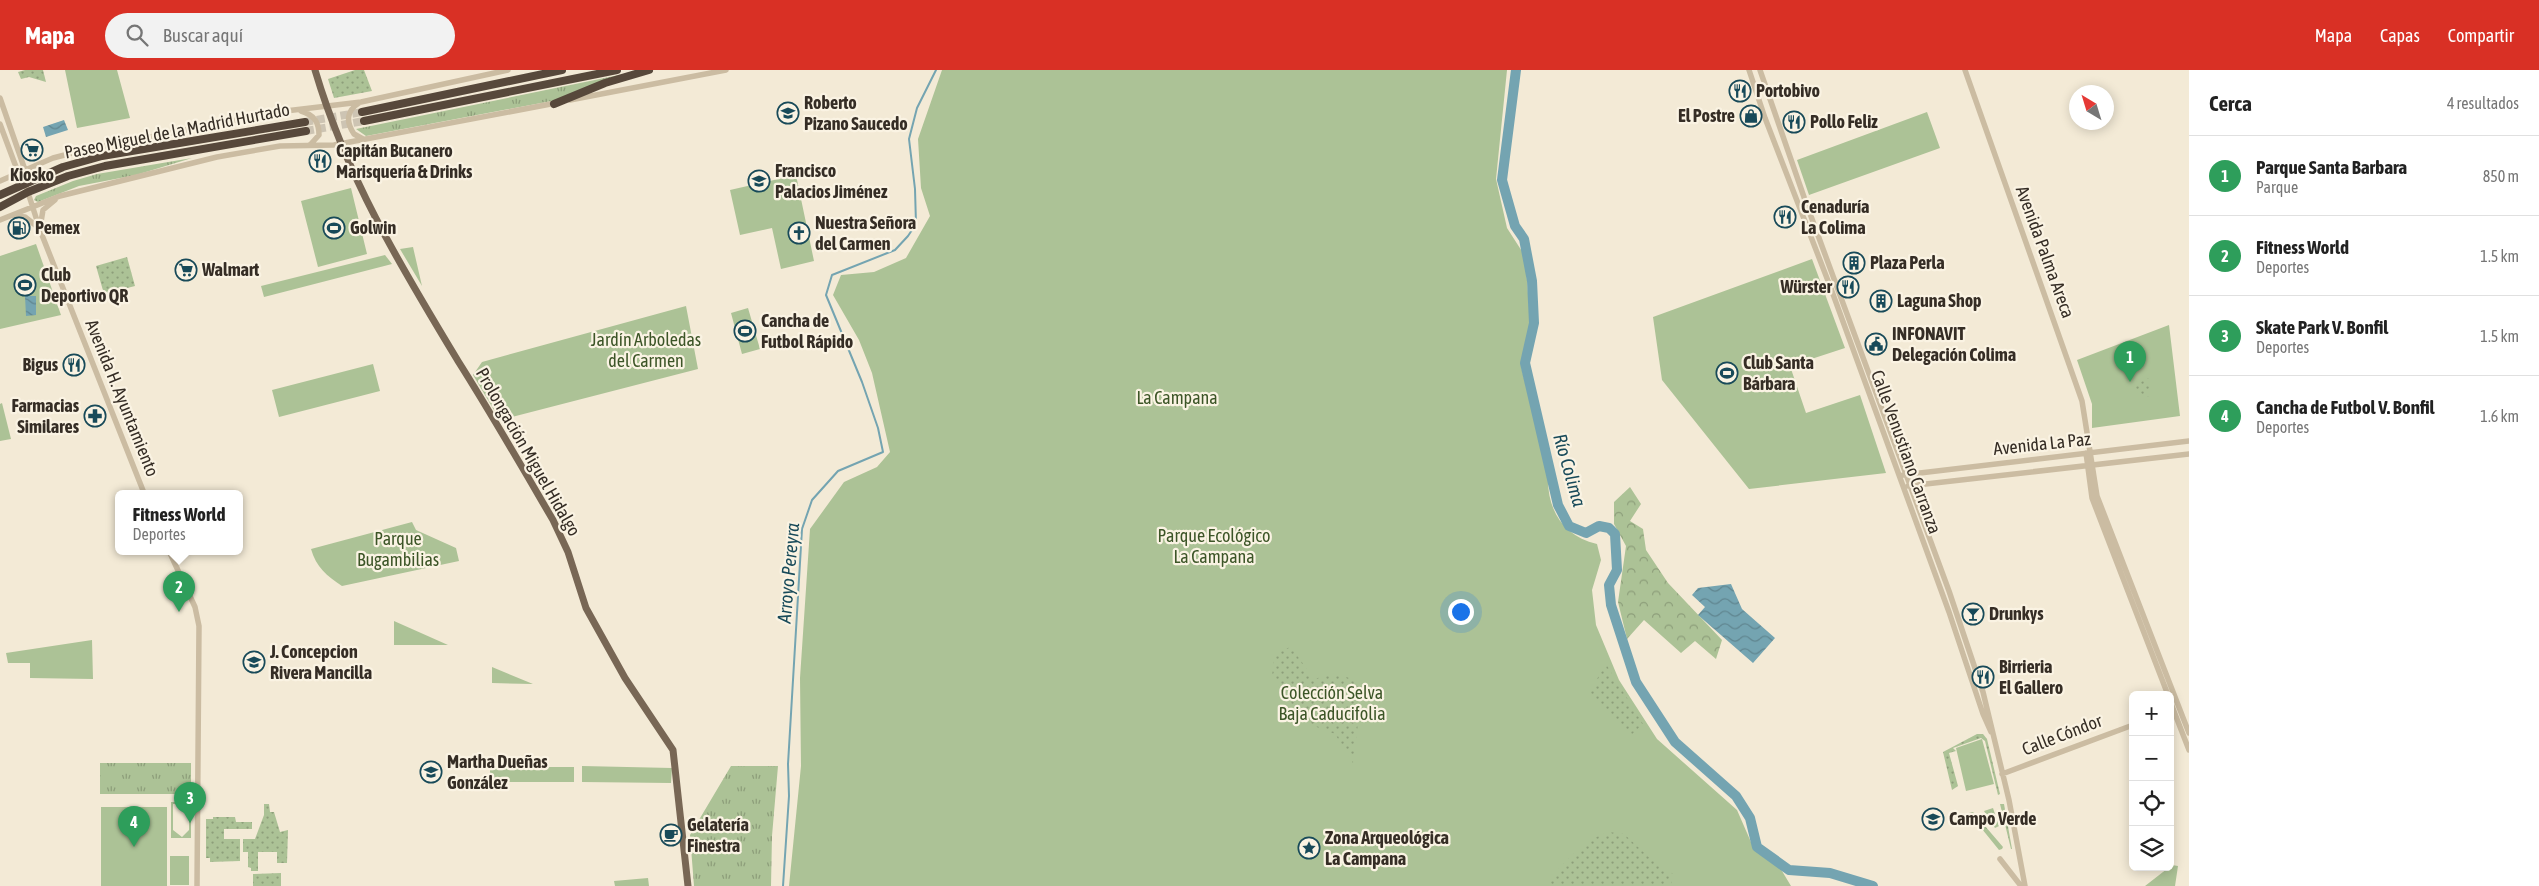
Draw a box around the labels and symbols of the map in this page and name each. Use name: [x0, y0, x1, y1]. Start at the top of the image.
restaurant icon: Portobivo: [1728, 79, 1752, 103]
place label: Portobivo: [1756, 80, 1820, 101]
north arrow: [2069, 85, 2114, 130]
place label: Roberto Pizano Saucedo: [804, 92, 908, 134]
street label: Paseo Miguel de la Madrid Hurtado: [62, 98, 291, 163]
school or university icon: Roberto Pizano Saucedo: [776, 101, 800, 125]
shop icon: El Postre: [1739, 104, 1763, 128]
place label: El Postre: [1678, 105, 1735, 126]
restaurant icon: Pollo Feliz: [1782, 110, 1806, 134]
place label: Pollo Feliz: [1810, 111, 1878, 132]
supermarket icon: Kiosko: [20, 138, 44, 162]
place label: Capitán Bucanero Marisquería & Drinks: [336, 140, 473, 182]
restaurant icon: Capitán Bucanero Marisquería & Drinks: [308, 149, 332, 173]
place label: Francisco Palacios Jiménez: [775, 160, 888, 202]
place label: Kiosko: [10, 164, 54, 185]
school or university icon: Francisco Palacios Jiménez: [747, 169, 771, 193]
street label: Avenida Palma Areca: [2012, 183, 2079, 321]
place label: Cenaduría La Colima: [1801, 196, 1869, 238]
restaurant icon: Cenaduría La Colima: [1773, 205, 1797, 229]
place label: Nuestra Señora del Carmen: [815, 212, 916, 254]
fuel station icon: Pemex: [7, 216, 31, 240]
sports icon: Golwin: [322, 216, 346, 240]
place label: Pemex: [35, 217, 81, 238]
place label: Golwin: [350, 217, 396, 238]
church icon: Nuestra Señora del Carmen: [787, 221, 811, 245]
building icon: Plaza Perla: [1842, 251, 1866, 275]
place label: Plaza Perla: [1870, 252, 1945, 273]
supermarket icon: Walmart: [174, 258, 198, 282]
place label: Walmart: [201, 259, 260, 280]
place label: Club Deportivo QR: [41, 264, 128, 306]
sports icon: Club Deportivo QR: [13, 273, 37, 297]
restaurant icon: Würster: [1836, 275, 1860, 299]
place label: Würster: [1779, 276, 1833, 297]
building icon: Laguna Shop: [1869, 289, 1893, 313]
place label: Laguna Shop: [1897, 290, 1982, 311]
place label: Cancha de Futbol Rápido: [761, 310, 853, 352]
street label: Avenida H. Ayuntamiento: [81, 316, 164, 479]
sports icon: Cancha de Futbol Rápido: [733, 319, 757, 343]
place label: INFONAVIT Delegación Colima: [1892, 323, 2016, 365]
park label: Jardín Arboledas del Carmen: [591, 329, 701, 371]
public building icon: INFONAVIT Delegación Colima: [1864, 332, 1888, 356]
pin: 1: [2114, 341, 2146, 382]
place label: Club Santa Bárbara: [1743, 352, 1814, 394]
restaurant icon: Bigus: [62, 353, 86, 377]
place label: Bigus: [23, 354, 59, 375]
sports icon: Club Santa Bárbara: [1715, 361, 1739, 385]
street label: Prolongación Miguel Hidalgo: [472, 364, 585, 539]
street label: Calle Venustiano Carranza: [1867, 367, 1946, 537]
park label: La Campana: [1136, 387, 1218, 408]
place label: Farmacias Similares: [12, 395, 80, 437]
pharmacy icon: Farmacias Similares: [83, 404, 107, 428]
street label: Avenida La Paz: [1992, 428, 2092, 459]
water label: Río Colima: [1549, 431, 1591, 509]
water label: Arroyo Pereyra: [773, 522, 803, 625]
park label: Parque Ecológico La Campana: [1158, 525, 1270, 567]
park label: Parque Bugambilias: [357, 528, 439, 570]
pin: 2: [163, 571, 195, 612]
your location: [1448, 599, 1474, 625]
bar icon: Drunkys: [1961, 602, 1985, 626]
place label: Drunkys: [1989, 603, 2044, 624]
place label: J. Concepcion Rivera Mancilla: [269, 641, 372, 683]
school or university icon: J. Concepcion Rivera Mancilla: [242, 650, 266, 674]
place label: Birrieria El Gallero: [1999, 656, 2063, 698]
restaurant icon: Birrieria El Gallero: [1971, 665, 1995, 689]
park label: Colección Selva Baja Caducifolia: [1278, 682, 1386, 724]
street label: Calle Cóndor: [2019, 709, 2105, 759]
place label: Martha Dueñas González: [447, 751, 548, 793]
school or university icon: Martha Dueñas González: [419, 760, 443, 784]
pin: 3: [174, 782, 206, 823]
pin: 4: [118, 806, 150, 847]
school or university icon: Campo Verde: [1921, 807, 1945, 831]
place label: Campo Verde: [1949, 808, 2036, 829]
place label: Gelatería Finestra: [687, 814, 749, 856]
cafe icon: Gelatería Finestra: [659, 823, 683, 847]
place label: Zona Arqueológica La Campana: [1325, 827, 1449, 869]
place icon: Zona Arqueológica La Campana: [1297, 836, 1321, 860]

